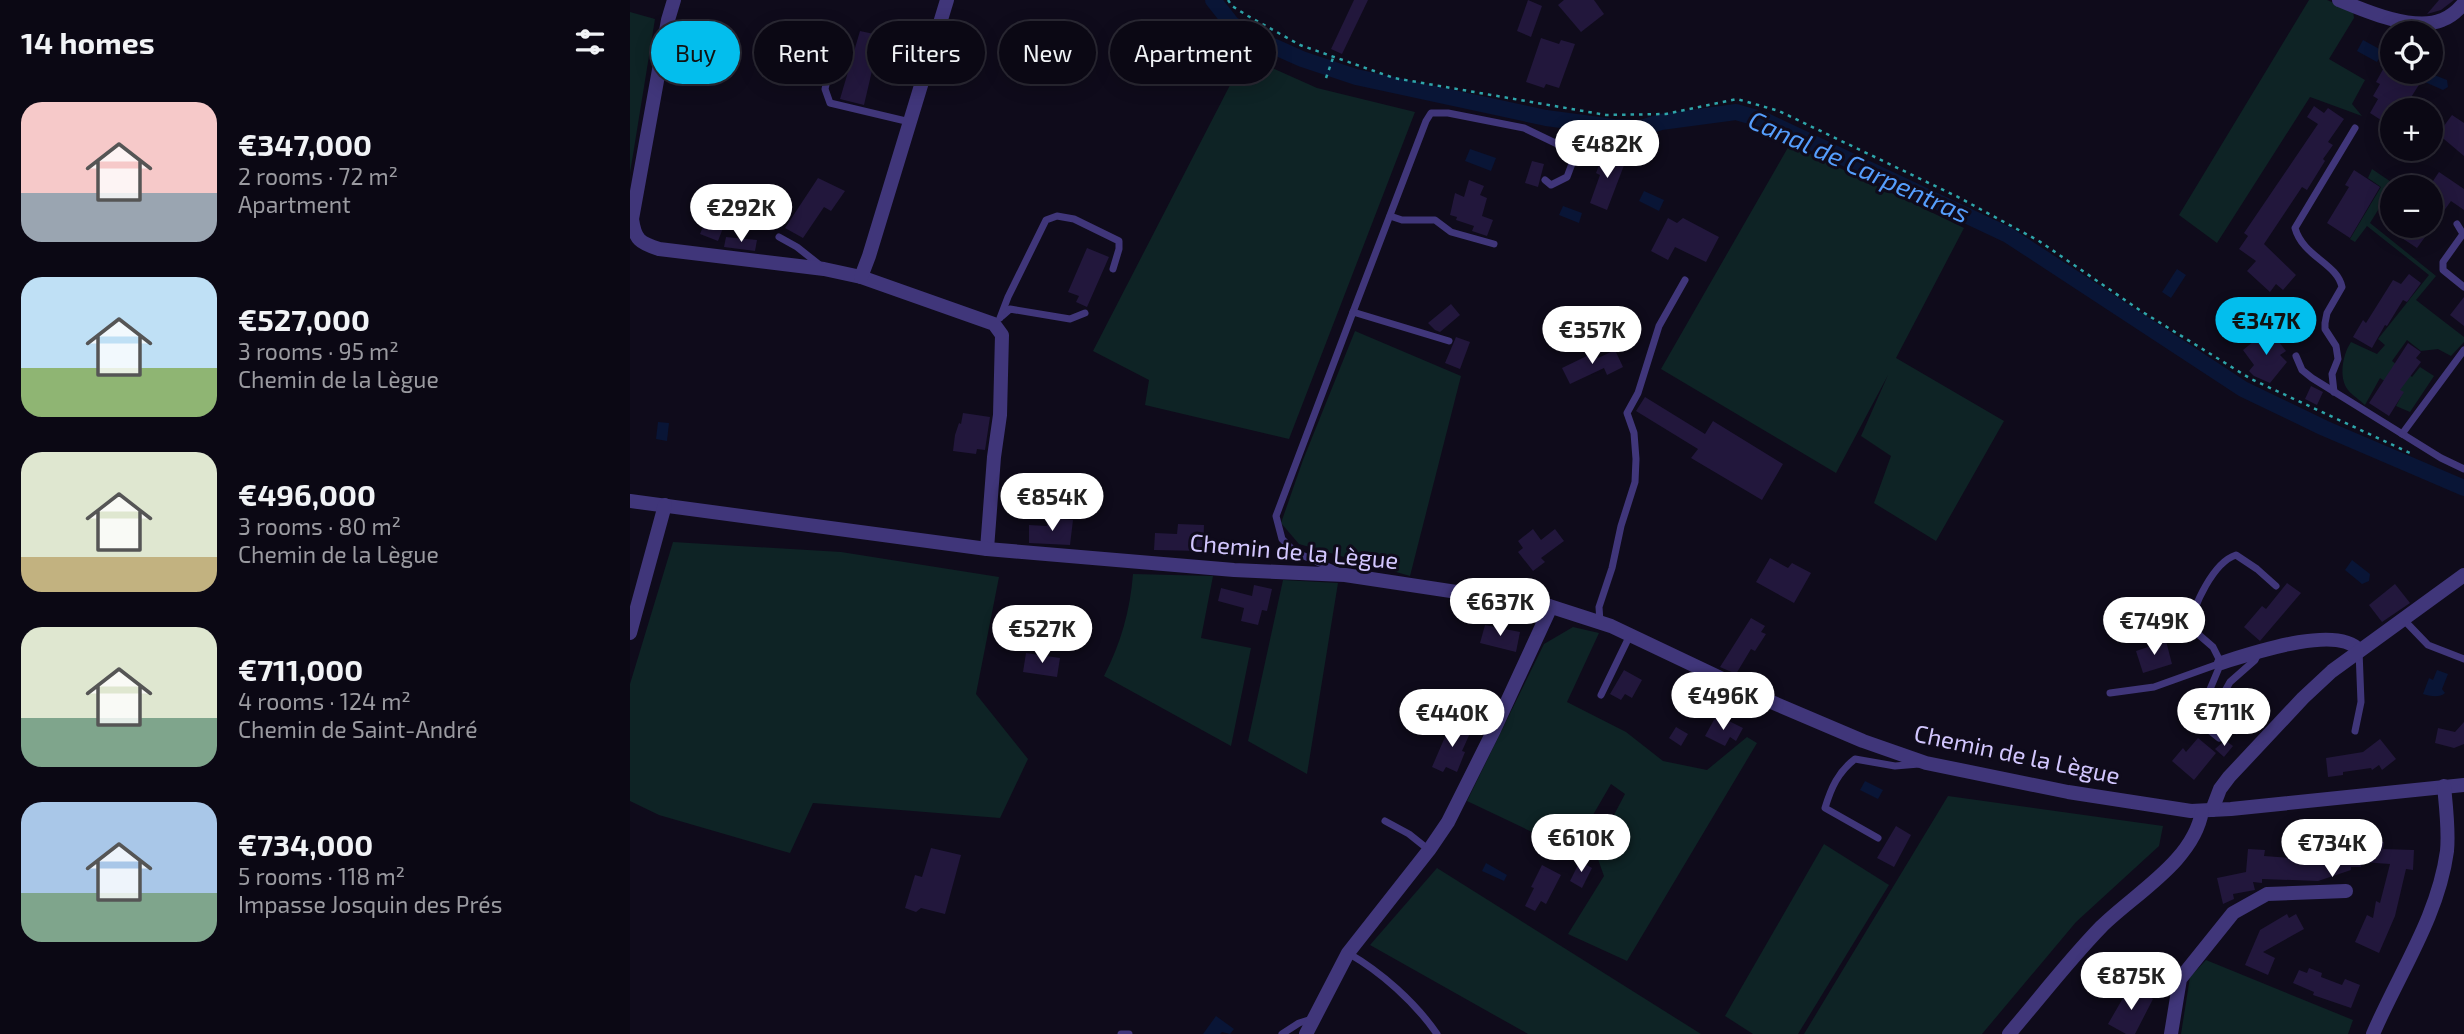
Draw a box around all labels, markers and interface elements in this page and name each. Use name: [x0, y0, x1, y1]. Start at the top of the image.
chip: Buy: [651, 21, 740, 84]
chip: Rent: [754, 21, 853, 84]
chip: Filters: [867, 21, 985, 84]
chip: New: [999, 21, 1096, 84]
chip: Apartment: [1110, 21, 1276, 84]
map controls: [2380, 21, 2443, 238]
button: locate: [2380, 21, 2443, 84]
icon: filters: [571, 23, 609, 61]
text: 14 homes: [21, 24, 155, 60]
button: +: [2380, 98, 2443, 161]
water label: Canal de Carpentras: [1744, 103, 1975, 228]
pin: €482K: [1558, 120, 1656, 180]
text: €347,000: [238, 126, 372, 162]
text: €482K: [1571, 129, 1643, 157]
icon: home: [77, 130, 161, 214]
text: 2 rooms · 72 m²: [238, 162, 398, 190]
button: −: [2380, 175, 2443, 238]
pin: €292K: [692, 184, 790, 244]
text: Apartment: [238, 190, 351, 218]
text: €292K: [706, 193, 776, 221]
pin: €347K: [2217, 298, 2315, 357]
text: €527,000: [238, 301, 370, 337]
icon: home: [77, 305, 161, 389]
pin: €357K: [1543, 306, 1641, 366]
text: €347K: [2231, 306, 2301, 334]
text: €357K: [1558, 315, 1626, 343]
text: 3 rooms · 95 m²: [238, 337, 399, 365]
text: Chemin de la Lègue: [238, 365, 439, 393]
pin: €854K: [1003, 474, 1101, 533]
text: €496,000: [238, 476, 376, 512]
icon: home: [77, 480, 161, 564]
text: €854K: [1016, 482, 1088, 510]
text: 3 rooms · 80 m²: [238, 512, 401, 540]
street label: Chemin de la Lègue: [1188, 527, 1400, 574]
text: Chemin de la Lègue: [238, 540, 439, 568]
pin: €637K: [1451, 578, 1549, 638]
text: €637K: [1466, 587, 1534, 615]
pin: €749K: [2105, 598, 2203, 657]
pin: €527K: [993, 606, 1091, 665]
text: €749K: [2119, 606, 2189, 634]
text: €527K: [1008, 614, 1076, 642]
text: €711,000: [238, 651, 363, 687]
icon: home: [77, 655, 161, 739]
pin: €496K: [1674, 672, 1772, 732]
text: €496K: [1687, 681, 1759, 709]
text: 4 rooms · 124 m²: [238, 687, 411, 715]
pin: €711K: [2175, 688, 2273, 748]
pin: €440K: [1403, 690, 1501, 749]
text: €711K: [2193, 697, 2255, 725]
text: €440K: [1415, 698, 1489, 726]
text: Chemin de Saint-André: [238, 715, 478, 743]
street label: Chemin de la Lègue: [1912, 718, 2123, 790]
pin: €610K: [1532, 814, 1630, 874]
pin: €734K: [2283, 820, 2381, 879]
text: €610K: [1547, 823, 1615, 851]
text: €734,000: [238, 826, 373, 862]
text: €734K: [2297, 828, 2367, 856]
icon: home: [77, 830, 161, 914]
text: 5 rooms · 118 m²: [238, 862, 405, 890]
text: Impasse Josquin des Prés: [238, 890, 502, 918]
pin: €875K: [2082, 953, 2180, 1012]
text: €875K: [2097, 961, 2165, 989]

